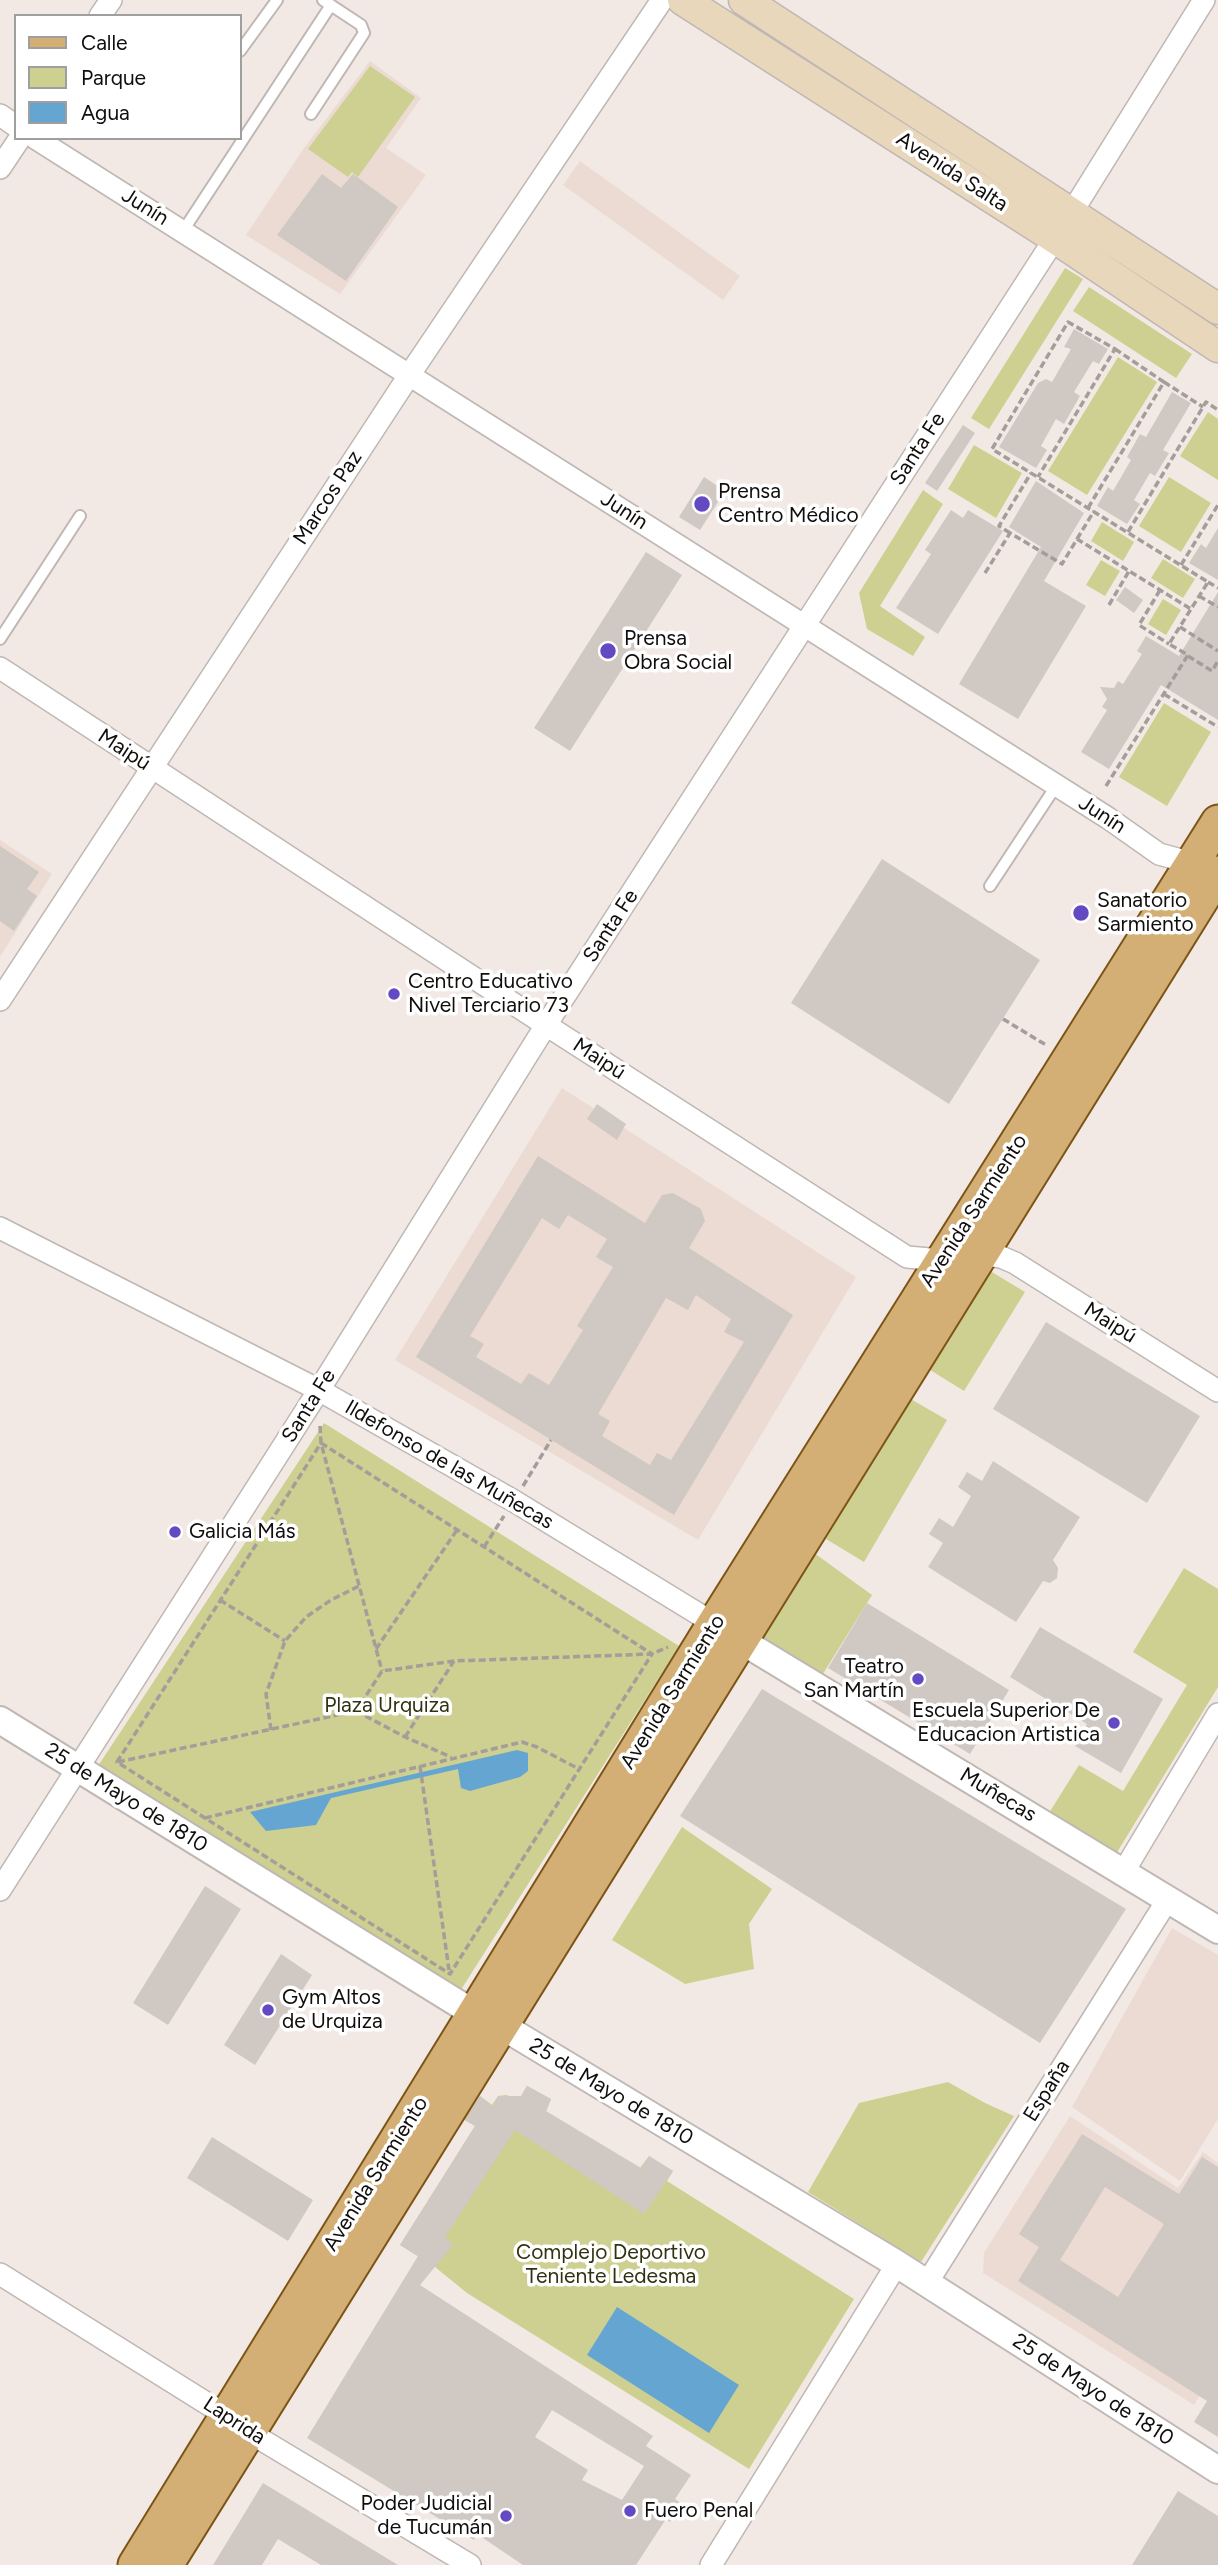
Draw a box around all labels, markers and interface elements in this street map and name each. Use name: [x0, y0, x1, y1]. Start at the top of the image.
legend: [14, 14, 242, 140]
text: Calle: [81, 30, 128, 55]
text: Parque: [81, 65, 146, 90]
text: Agua: [81, 100, 130, 125]
street label: Avenida Salta: [892, 127, 1012, 217]
street label: Junín: [117, 183, 173, 231]
street label: Santa Fe: [885, 408, 951, 490]
street label: Marcos Paz: [288, 446, 368, 550]
place label: Prensa Centro Médico: [718, 479, 859, 529]
street label: Junín: [596, 487, 652, 535]
marker: Prensa Centro Médico: [692, 494, 712, 514]
place label: Prensa Obra Social: [624, 626, 732, 676]
marker: Prensa Obra Social: [598, 641, 618, 661]
street label: Maipú: [93, 724, 155, 776]
street label: Junín: [1074, 791, 1130, 839]
street label: Santa Fe: [578, 885, 644, 967]
place label: Sanatorio Sarmiento: [1097, 888, 1194, 938]
marker: Sanatorio Sarmiento: [1071, 903, 1091, 923]
place label: Centro Educativo Nivel Terciario 73: [408, 969, 573, 1019]
marker: Centro Educativo Nivel Terciario 73: [386, 986, 402, 1002]
street label: Maipú: [568, 1033, 630, 1085]
street label: Avenida Sarmiento: [915, 1130, 1033, 1292]
street label: Maipú: [1079, 1297, 1141, 1349]
street label: Santa Fe: [277, 1365, 341, 1447]
street label: Ildefonso de las Muñecas: [340, 1395, 558, 1535]
place label: Galicia Más: [189, 1519, 296, 1545]
marker: Galicia Más: [167, 1524, 183, 1540]
street label: Avenida Sarmiento: [615, 1610, 731, 1774]
place label: Teatro San Martín: [803, 1654, 904, 1704]
marker: Teatro San Martín: [910, 1671, 926, 1687]
park label: Plaza Urquiza: [324, 1693, 450, 1719]
place label: Escuela Superior De Educacion Artistica: [912, 1698, 1100, 1748]
marker: Escuela Superior De Educacion Artistica: [1106, 1715, 1122, 1731]
street label: 25 de Mayo de 1810: [40, 1738, 212, 1858]
street label: Muñecas: [955, 1762, 1041, 1828]
place label: Gym Altos de Urquiza: [282, 1985, 383, 2035]
marker: Gym Altos de Urquiza: [260, 2002, 276, 2018]
street label: 25 de Mayo de 1810: [524, 2033, 698, 2151]
street label: España: [1018, 2056, 1076, 2126]
street label: Avenida Sarmiento: [318, 2092, 434, 2256]
park label: Complejo Deportivo Teniente Ledesma: [516, 2240, 706, 2290]
street label: 25 de Mayo de 1810: [1008, 2328, 1178, 2452]
street label: Laprida: [198, 2392, 270, 2450]
place label: Poder Judicial de Tucumán: [361, 2491, 492, 2541]
place label: Fuero Penal: [644, 2498, 753, 2524]
marker: Fuero Penal: [622, 2503, 638, 2519]
marker: Poder Judicial de Tucumán: [498, 2508, 514, 2524]

